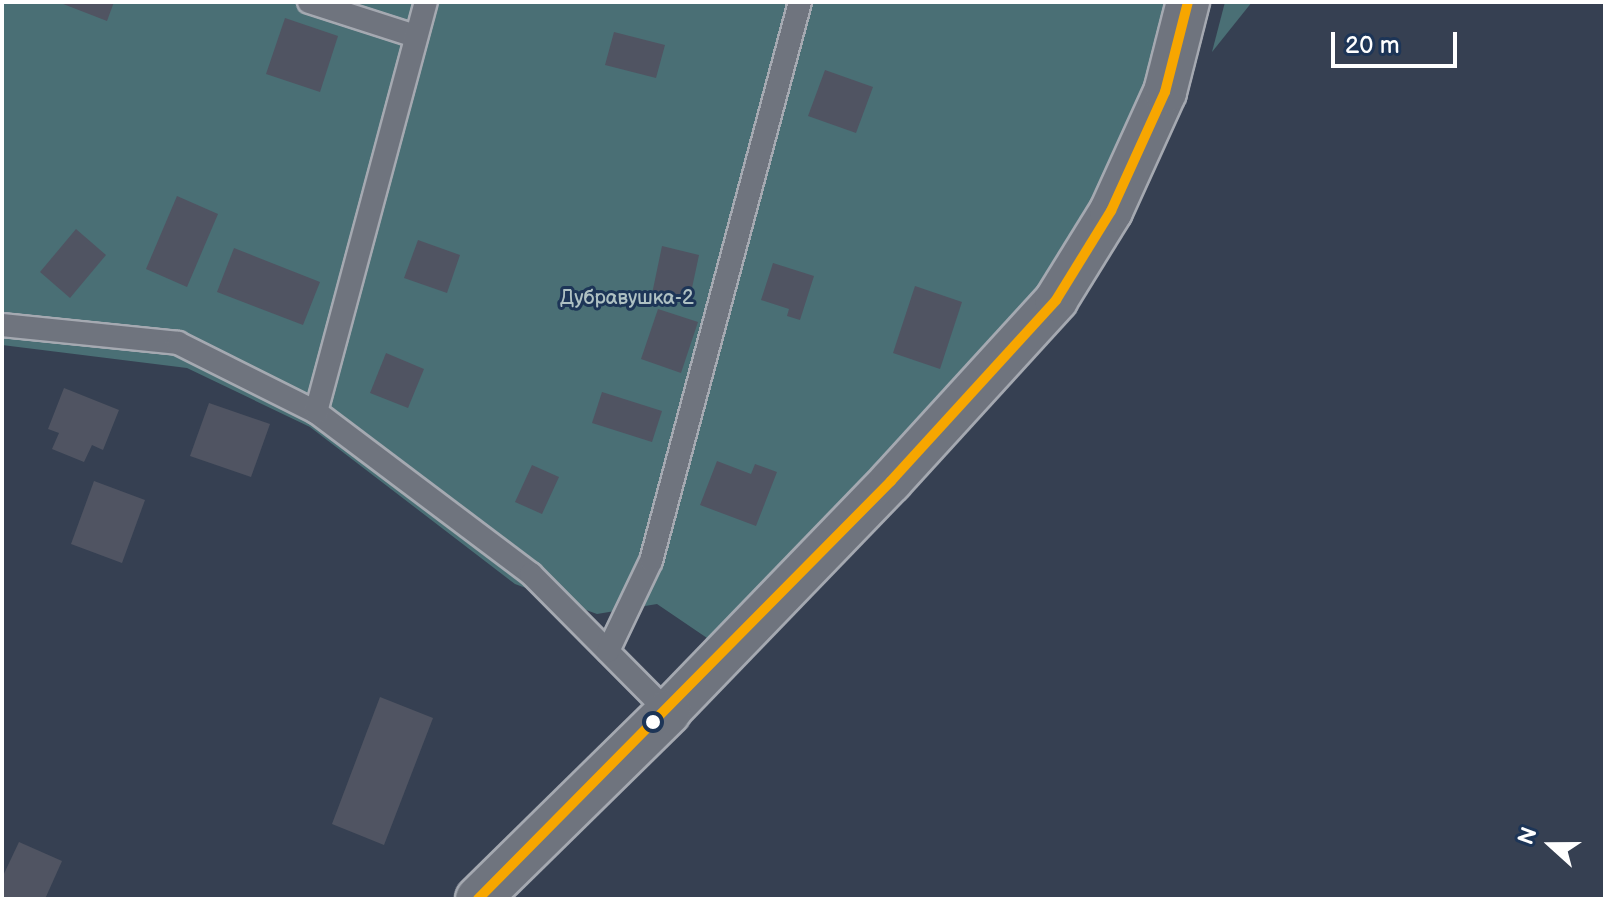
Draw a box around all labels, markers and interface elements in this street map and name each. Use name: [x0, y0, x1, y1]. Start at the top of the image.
scale bar: [1335, 16, 1461, 66]
text: 20 m: [1345, 31, 1400, 60]
park label: Дубравушка-2: [560, 286, 694, 310]
unlabelled marker: [645, 714, 661, 730]
north arrow: [1511, 805, 1591, 885]
text: N: [1513, 824, 1544, 849]

